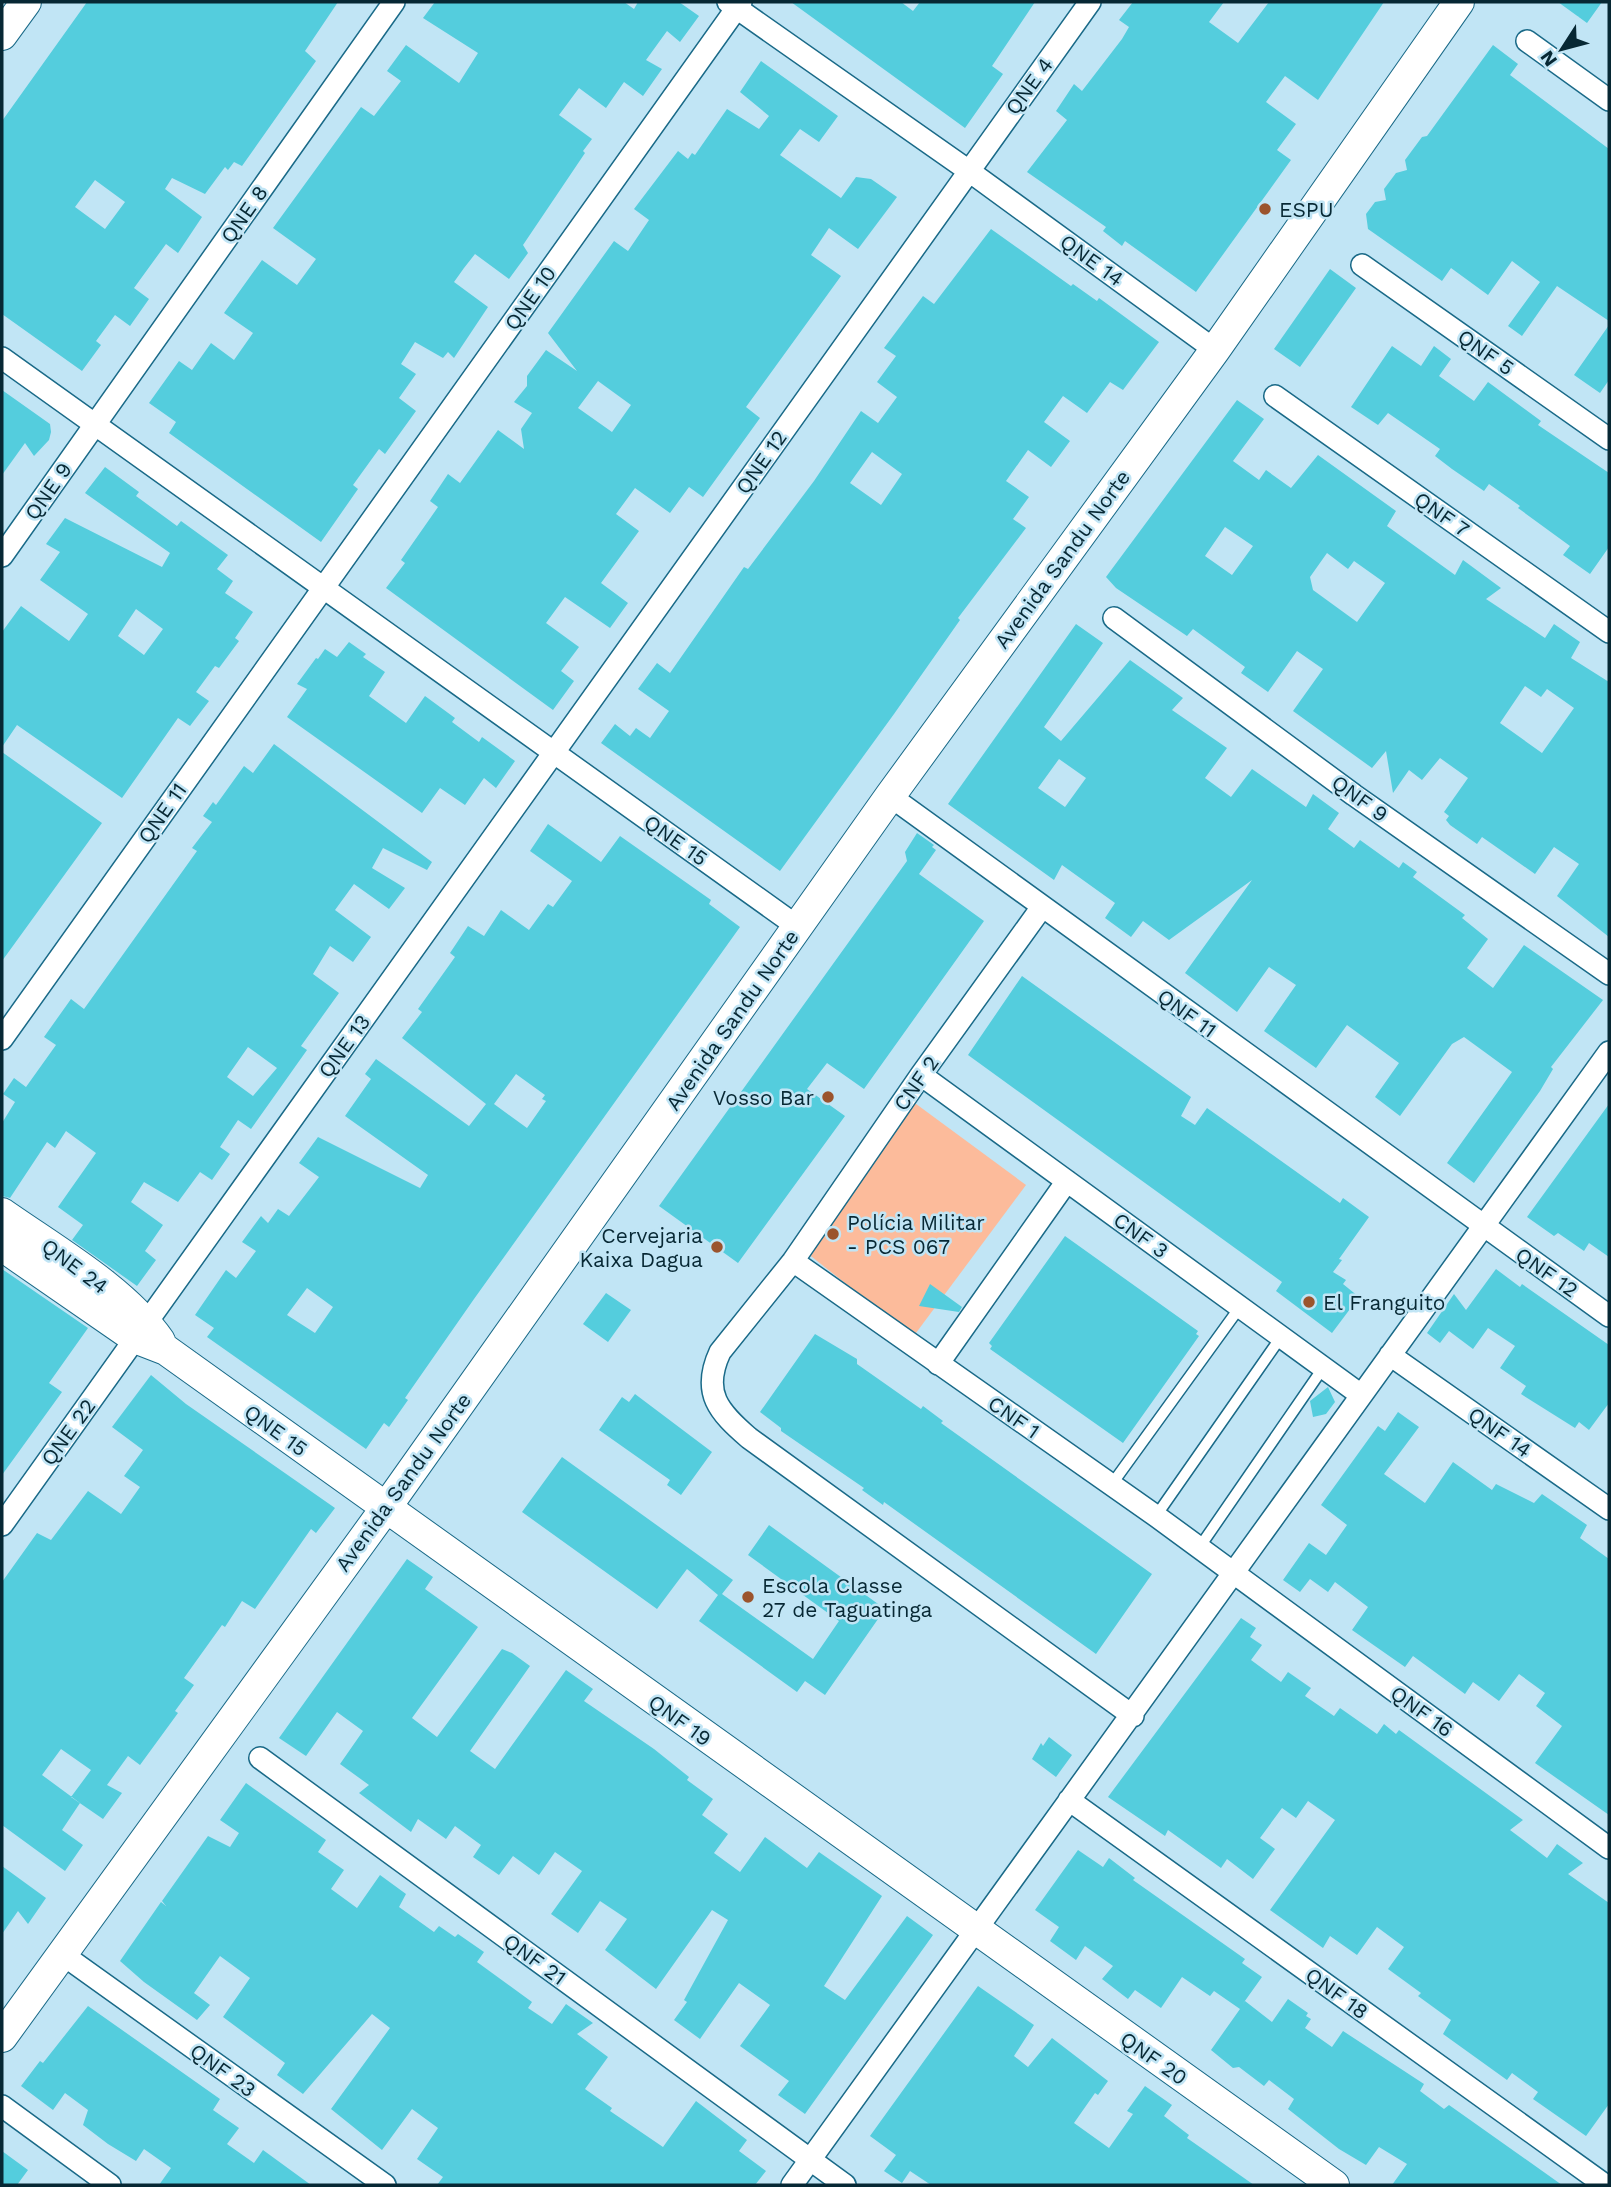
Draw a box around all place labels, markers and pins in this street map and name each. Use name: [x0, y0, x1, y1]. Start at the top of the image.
place label: ESPU: [1279, 197, 1334, 222]
marker: ESPU: [1257, 201, 1273, 217]
place label: Vosso Bar: [713, 1085, 814, 1110]
marker: Vosso Bar: [820, 1089, 836, 1105]
place label: Polícia Militar - PCS 067: [847, 1210, 985, 1259]
place label: Cervejaria Kaixa Dagua: [579, 1223, 703, 1272]
marker: Polícia Militar - PCS 067: [825, 1226, 841, 1242]
marker: Cervejaria Kaixa Dagua: [709, 1239, 725, 1255]
place label: El Franguito: [1323, 1290, 1445, 1315]
marker: El Franguito: [1301, 1294, 1317, 1310]
place label: Escola Classe 27 de Taguatinga: [762, 1573, 933, 1622]
marker: Escola Classe 27 de Taguatinga: [740, 1589, 756, 1605]

